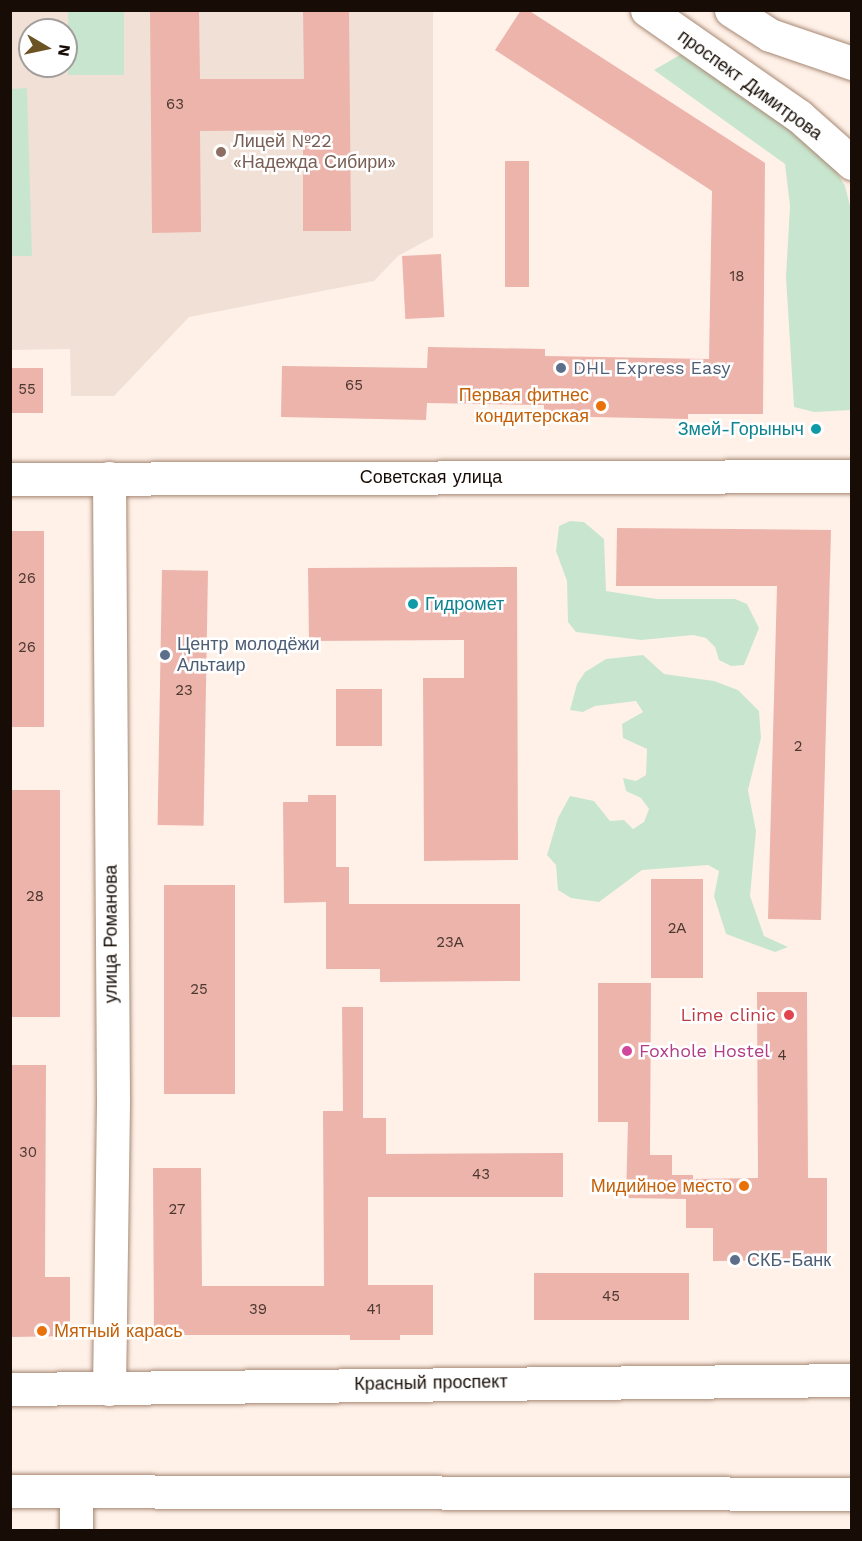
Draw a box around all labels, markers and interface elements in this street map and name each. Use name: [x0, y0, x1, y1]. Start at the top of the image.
north arrow: [18, 18, 78, 78]
street label: проспект Димитрова: [674, 25, 826, 145]
text: N: [54, 43, 75, 58]
house number: 63: [166, 96, 184, 114]
place label: Лицей №22 «Надежда Сибири»: [233, 131, 396, 174]
marker: Лицей №22 «Надежда Сибири»: [214, 145, 228, 159]
house number: 18: [729, 268, 745, 286]
place label: DHL Express Easy: [573, 357, 731, 379]
marker: DHL Express Easy: [554, 361, 568, 375]
house number: 65: [345, 377, 363, 395]
house number: 55: [18, 381, 36, 399]
place label: Первая фитнес кондитерская: [459, 385, 589, 428]
marker: Первая фитнес кондитерская: [594, 399, 608, 413]
place label: Змей-Горыныч: [678, 418, 804, 440]
marker: Змей-Горыныч: [809, 422, 823, 436]
street label: Советская улица: [360, 466, 502, 488]
house number: 26: [18, 570, 36, 588]
place label: Гидромет: [425, 593, 504, 615]
marker: Гидромет: [406, 597, 420, 611]
place label: Центр молодёжи Альтаир: [177, 634, 320, 676]
house number: 26: [18, 639, 36, 657]
marker: Центр молодёжи Альтаир: [158, 648, 172, 662]
house number: 23: [175, 682, 193, 700]
house number: 2: [794, 738, 802, 756]
street label: улица Романова: [100, 865, 122, 1003]
house number: 28: [26, 888, 44, 906]
house number: 2А: [668, 920, 686, 938]
house number: 23А: [436, 934, 464, 952]
house number: 25: [190, 981, 208, 999]
place label: Lime clinic: [680, 1004, 776, 1026]
marker: Lime clinic: [780, 1006, 798, 1024]
place label: Foxhole Hostel: [639, 1040, 770, 1062]
marker: Foxhole Hostel: [620, 1044, 634, 1058]
house number: 4: [777, 1047, 787, 1065]
house number: 30: [19, 1144, 37, 1162]
house number: 43: [472, 1166, 490, 1184]
place label: Мидийное место: [591, 1175, 732, 1197]
marker: Мидийное место: [737, 1179, 751, 1193]
house number: 27: [169, 1201, 185, 1219]
place label: СКБ-Банк: [747, 1249, 831, 1271]
marker: СКБ-Банк: [728, 1253, 742, 1267]
house number: 45: [602, 1288, 620, 1306]
house number: 39: [249, 1301, 267, 1319]
house number: 41: [367, 1301, 381, 1319]
place label: Мятный карась: [54, 1320, 183, 1342]
marker: Мятный карась: [35, 1324, 49, 1338]
street label: Красный проспект: [354, 1371, 508, 1395]

